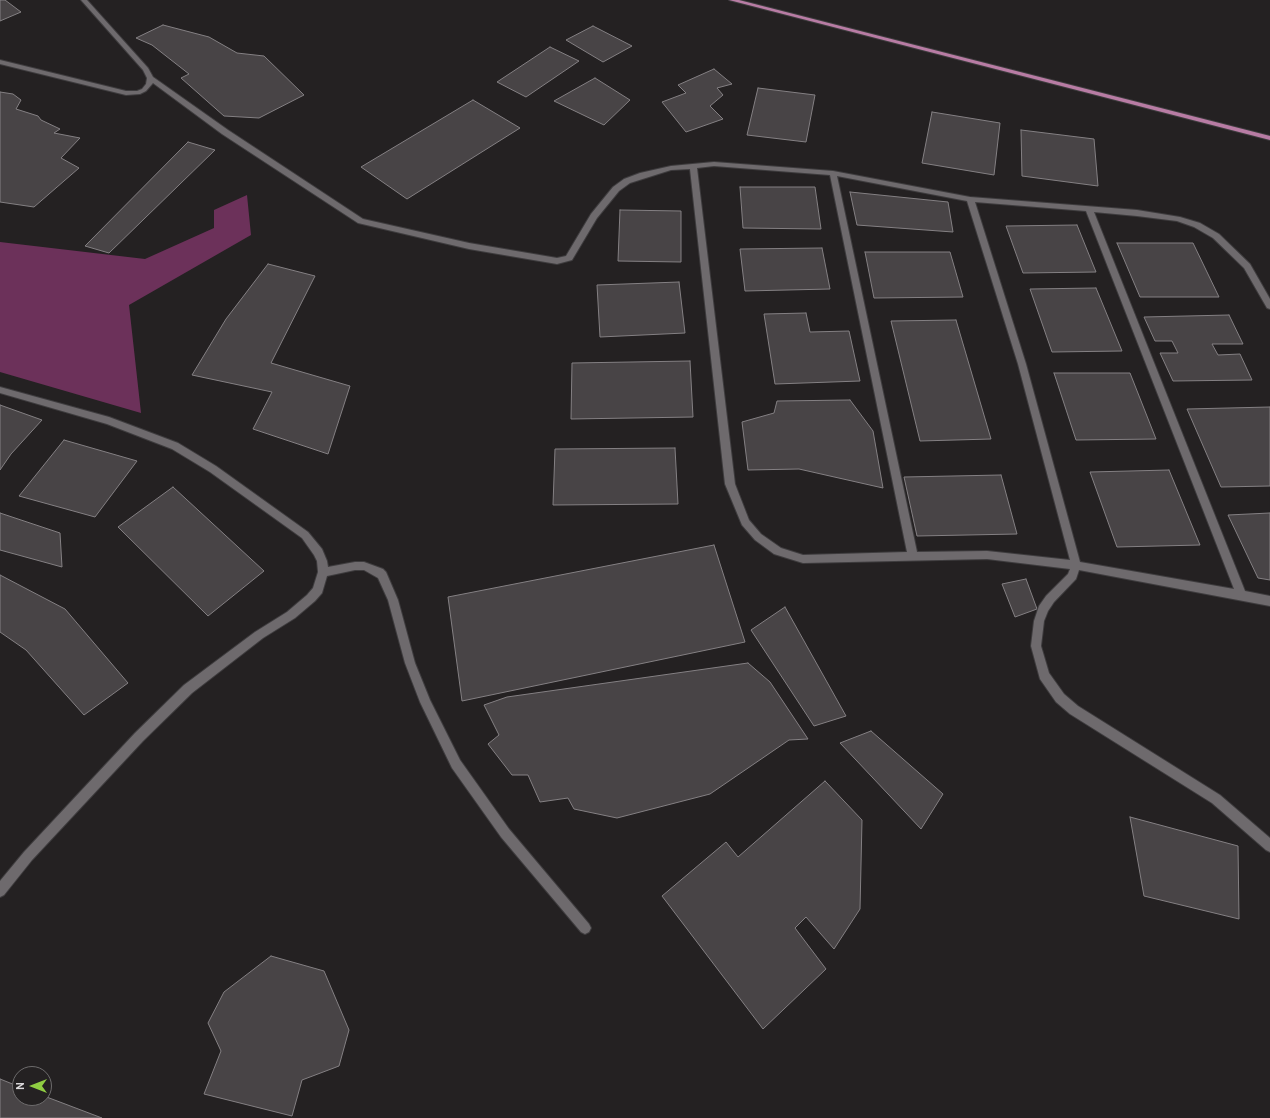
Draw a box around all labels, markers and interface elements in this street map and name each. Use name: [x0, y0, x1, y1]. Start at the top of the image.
north arrow: [12, 1066, 52, 1106]
text: N: [14, 1082, 28, 1090]

